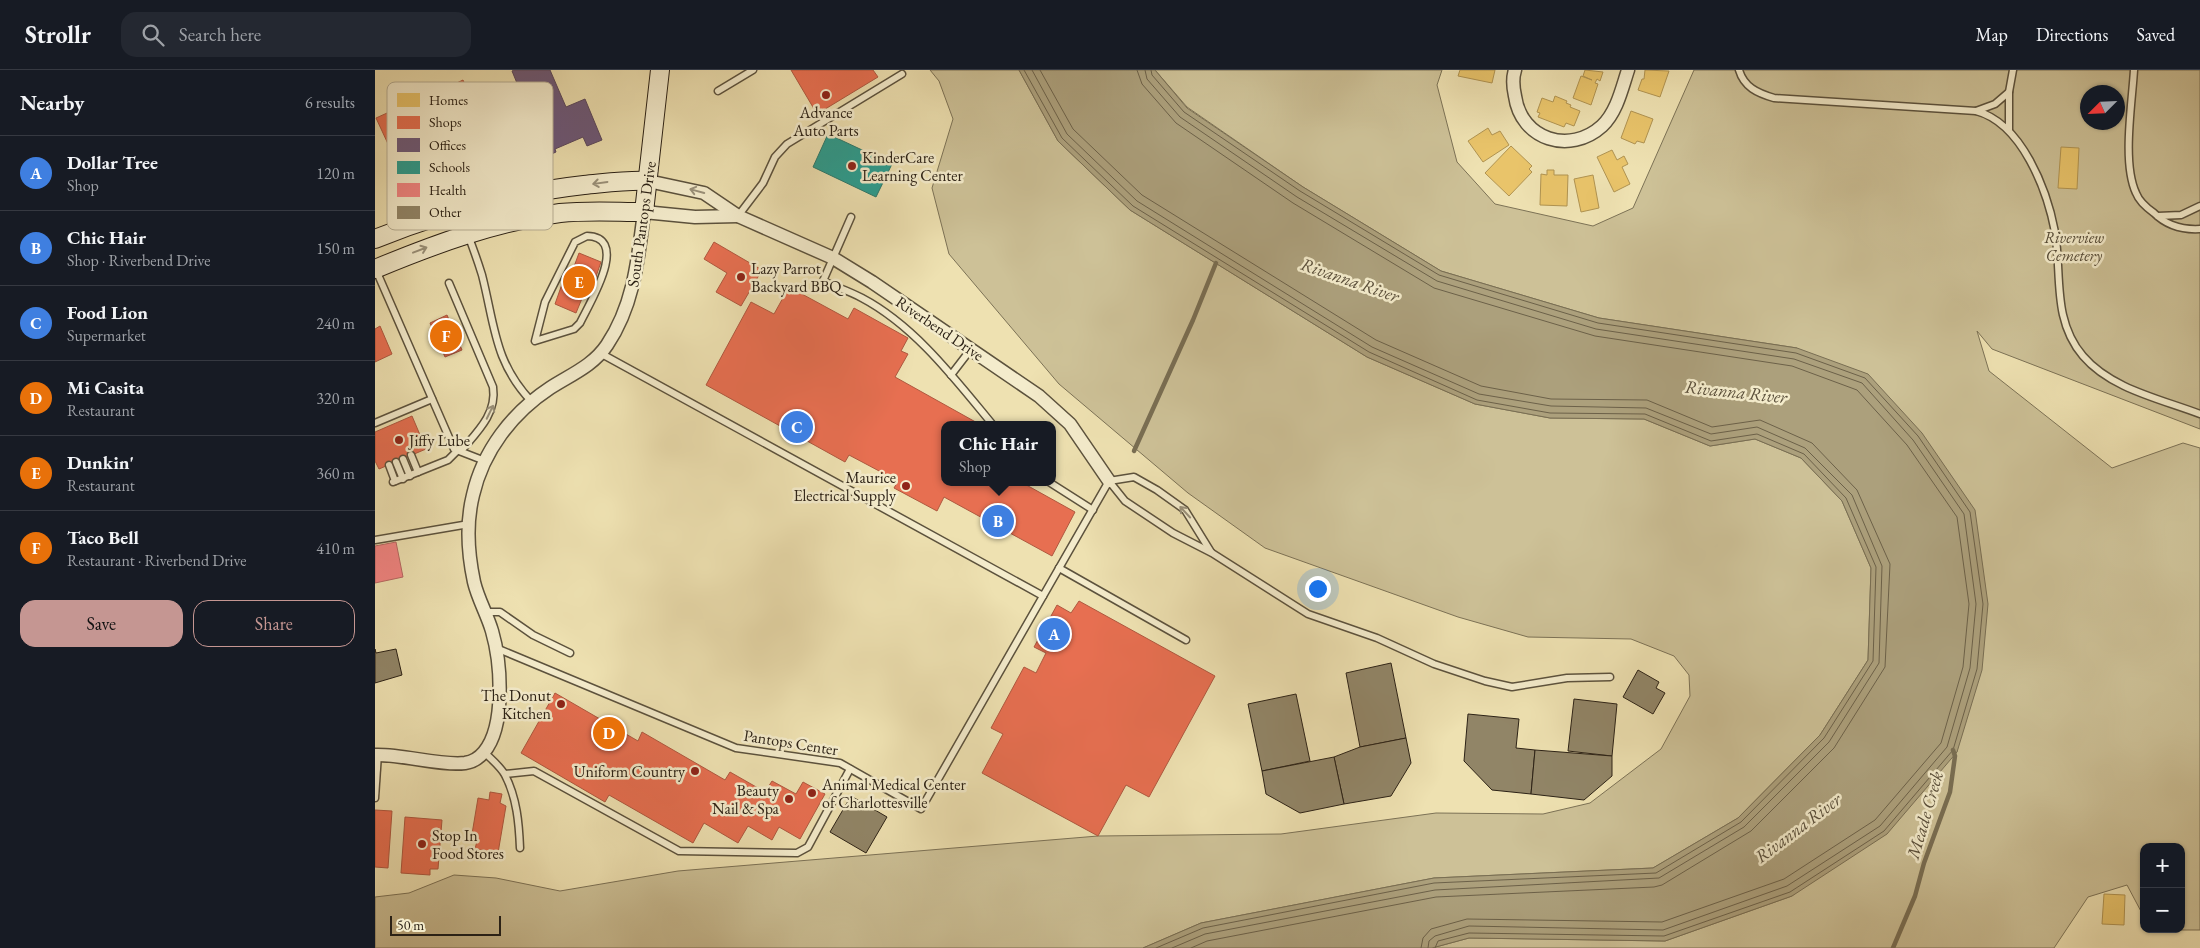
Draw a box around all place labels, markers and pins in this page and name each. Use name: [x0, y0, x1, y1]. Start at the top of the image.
marker: Advance Auto Parts: [820, 89, 832, 101]
place label: Advance Auto Parts: [792, 102, 859, 141]
place label: KinderCare Learning Center: [862, 147, 964, 186]
marker: KinderCare Learning Center: [846, 160, 858, 172]
place label: Lazy Parrot Backyard BBQ: [751, 258, 844, 297]
pin: E: [563, 263, 595, 301]
marker: Lazy Parrot Backyard BBQ: [735, 271, 747, 283]
pin: F: [430, 317, 462, 355]
pin: C: [781, 408, 813, 446]
place label: Jiffy Lube: [407, 430, 470, 451]
marker: Jiffy Lube: [393, 434, 405, 446]
place label: Maurice Electrical Supply: [793, 467, 897, 506]
marker: Maurice Electrical Supply: [900, 480, 912, 492]
pin: B: [982, 502, 1014, 540]
pin: A: [1038, 615, 1070, 653]
place label: The Donut Kitchen: [481, 685, 552, 724]
marker: The Donut Kitchen: [555, 698, 567, 710]
pin: D: [593, 714, 625, 752]
place label: Uniform Country: [574, 761, 686, 782]
marker: Uniform Country: [689, 765, 701, 777]
place label: Animal Medical Center of Charlottesville: [821, 774, 967, 813]
place label: Beauty Nail & Spa: [712, 780, 780, 819]
marker: Animal Medical Center of Charlottesville: [806, 787, 818, 799]
marker: Beauty Nail & Spa: [783, 793, 795, 805]
place label: Stop In Food Stores: [432, 825, 504, 864]
marker: Stop In Food Stores: [416, 838, 428, 850]

